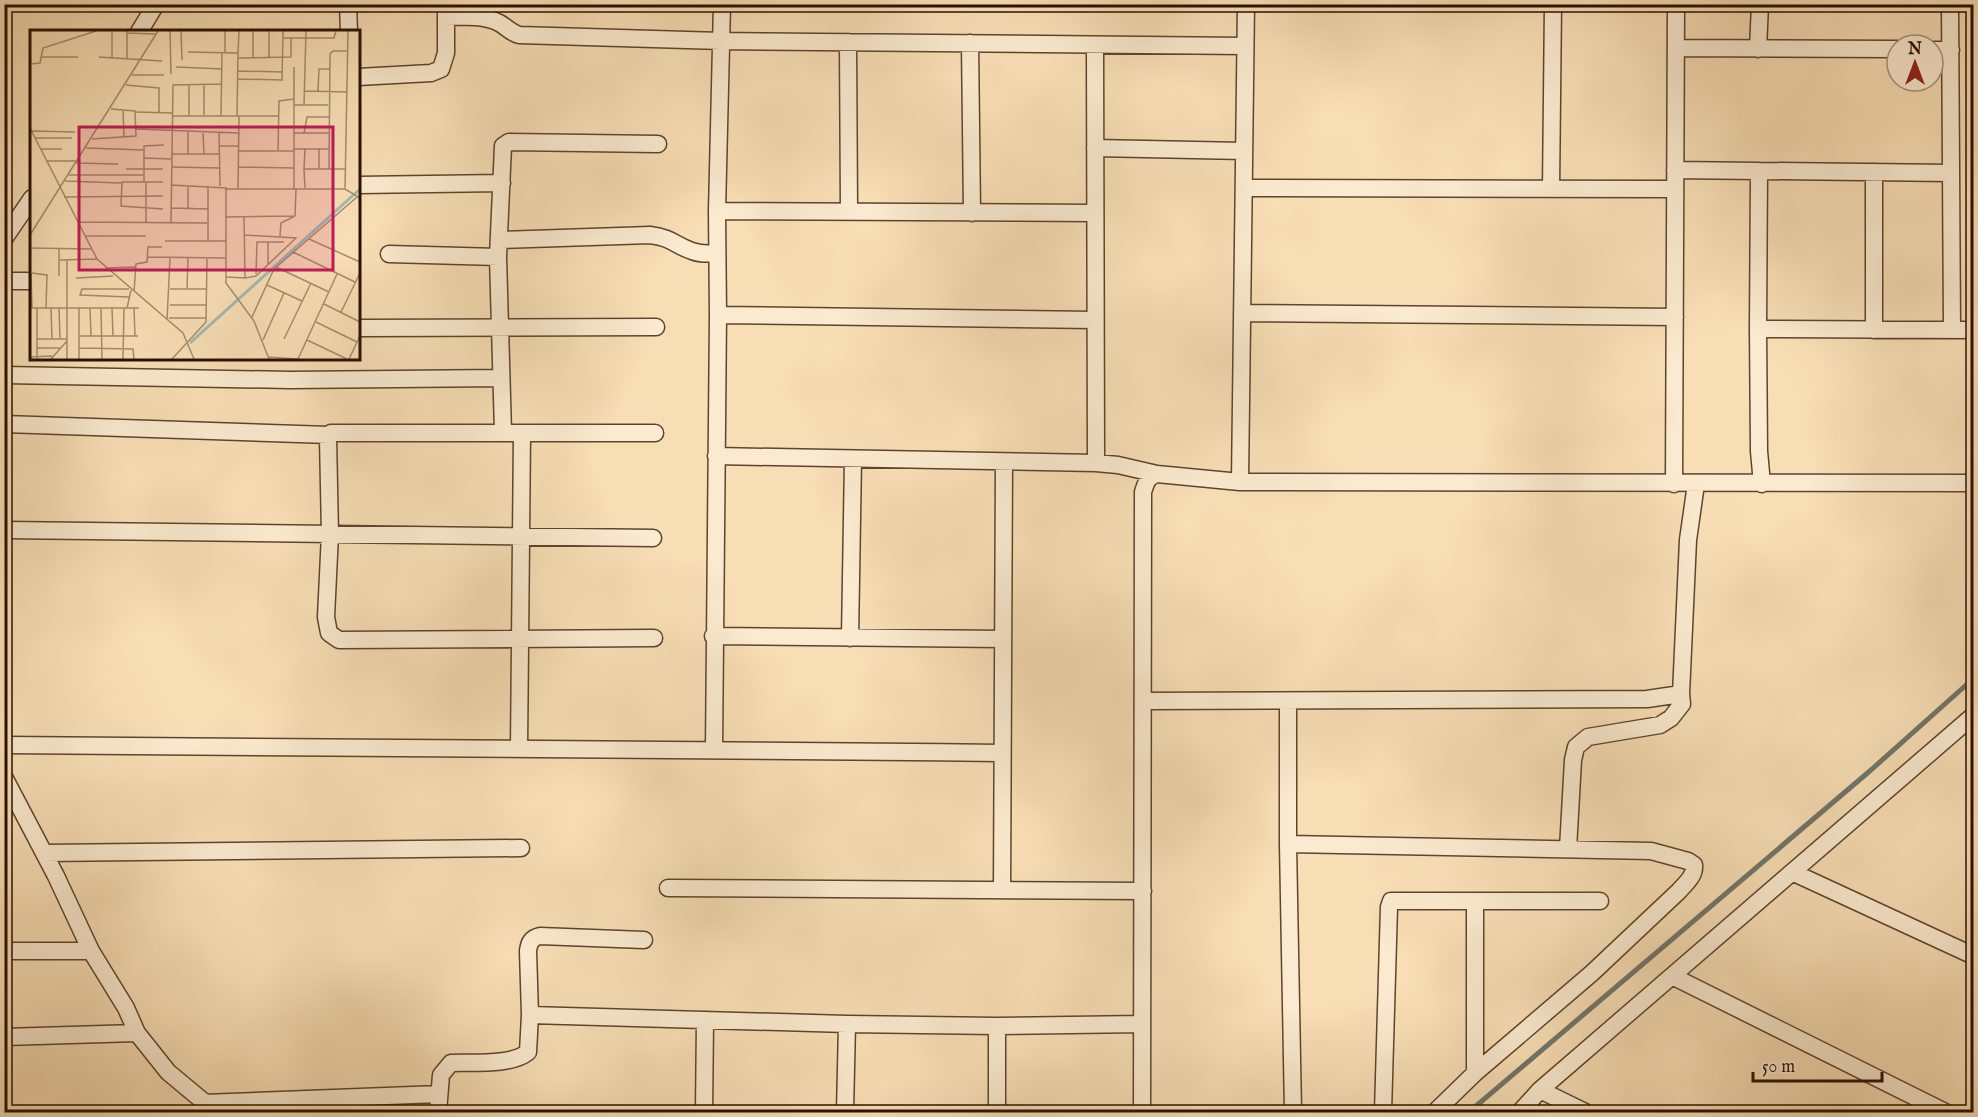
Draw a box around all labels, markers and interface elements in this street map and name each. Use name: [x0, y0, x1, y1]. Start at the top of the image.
inset map: [30, 30, 360, 360]
north arrow: [1885, 33, 1945, 93]
text: N: [1907, 40, 1922, 60]
scale bar: [1753, 1045, 1882, 1083]
text: 50 m: [1762, 1056, 1795, 1079]

